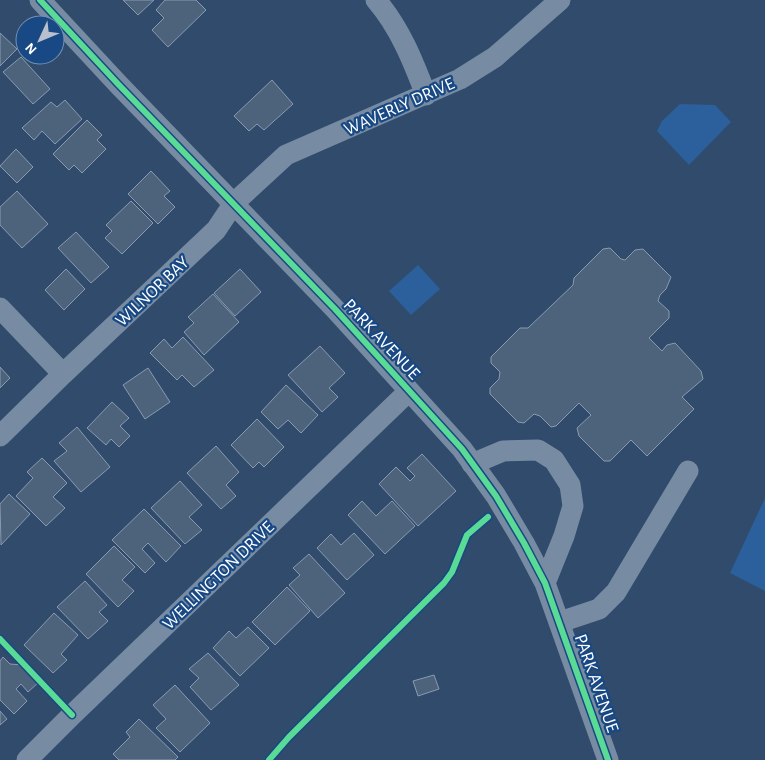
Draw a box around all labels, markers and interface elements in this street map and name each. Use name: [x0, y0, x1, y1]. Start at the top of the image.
north arrow: [15, 15, 65, 65]
text: N: [23, 40, 40, 57]
street label: WAVERLY DRIVE: [342, 74, 457, 139]
street label: WILNOR BAY: [112, 253, 193, 330]
street label: PARK AVENUE: [340, 296, 423, 384]
street label: WELLINGTON DRIVE: [160, 518, 278, 633]
street label: PARK AVENUE: [571, 632, 621, 735]

